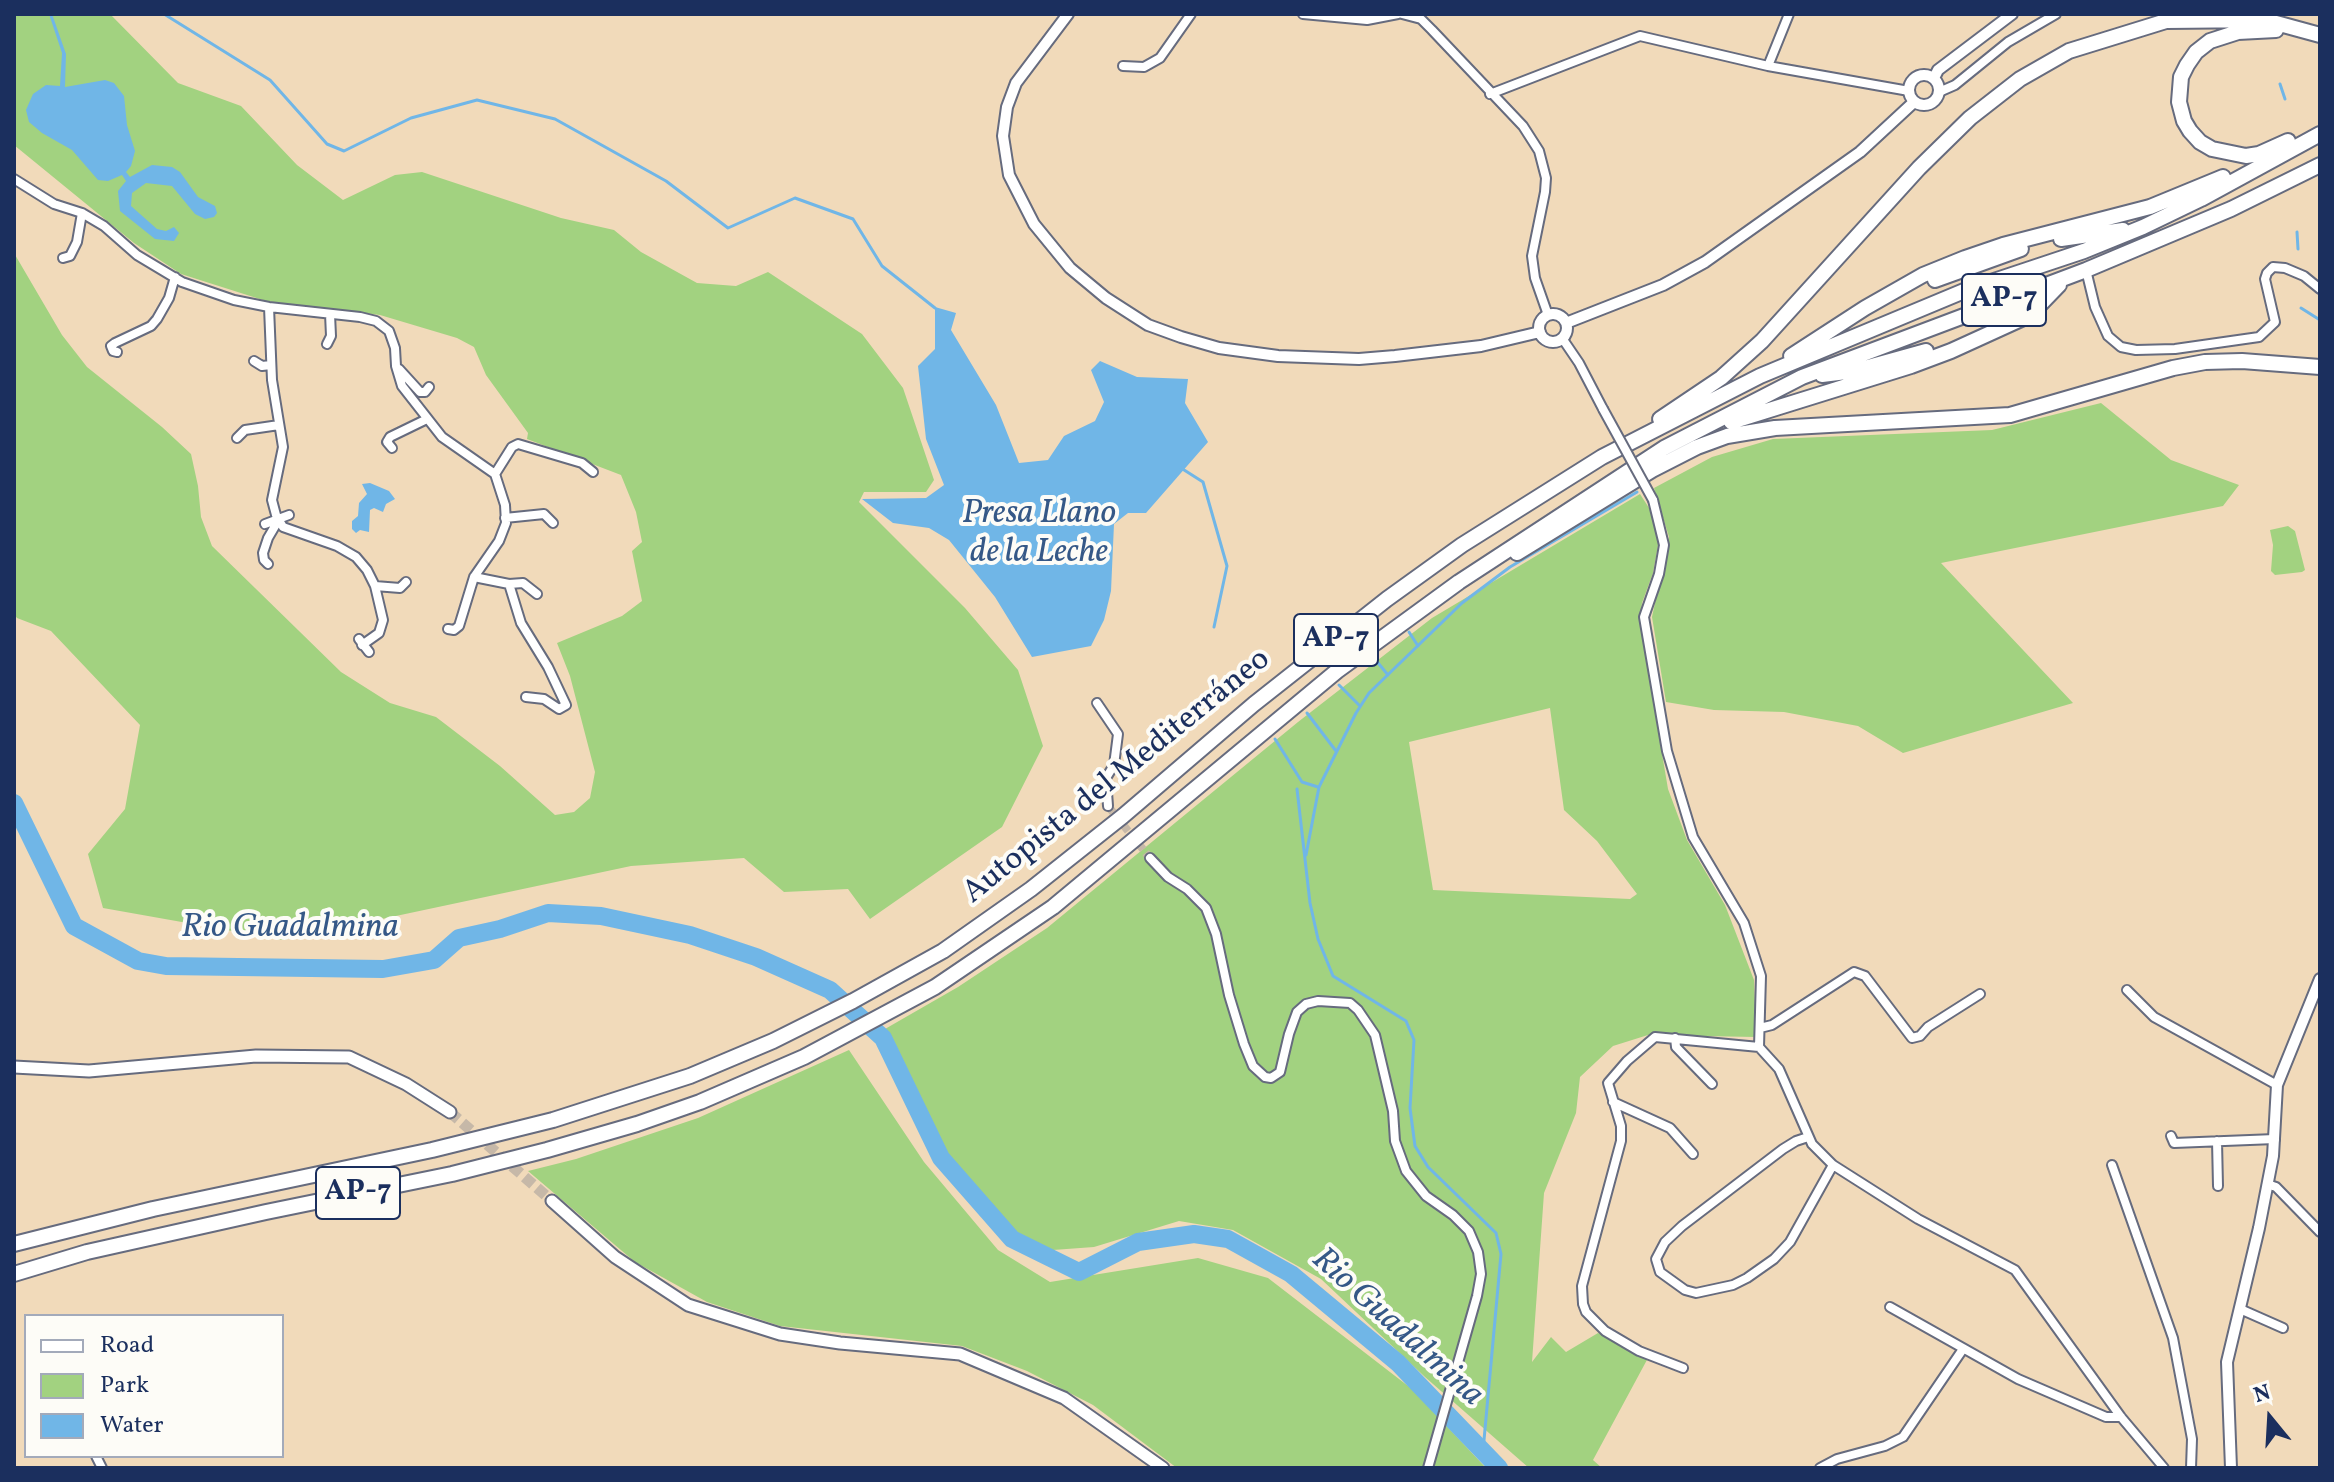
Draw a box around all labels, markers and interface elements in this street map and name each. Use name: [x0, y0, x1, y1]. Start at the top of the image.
road number: AP-7: [1962, 274, 2046, 326]
water label: Presa Llano de la Leche: [962, 496, 1116, 576]
road number: AP-7: [1294, 614, 1378, 666]
street label: Autopista del Mediterráneo: [957, 642, 1279, 914]
water label: Rio Guadalmina: [181, 910, 399, 950]
road number: AP-7: [316, 1167, 400, 1219]
water label: Rio Guadalmina: [1302, 1241, 1490, 1417]
legend: [24, 1314, 284, 1458]
text: Road: [100, 1329, 154, 1363]
text: Park: [100, 1369, 149, 1403]
text: N: [2250, 1377, 2275, 1412]
north arrow: [2230, 1378, 2310, 1458]
text: Water: [100, 1409, 164, 1443]

